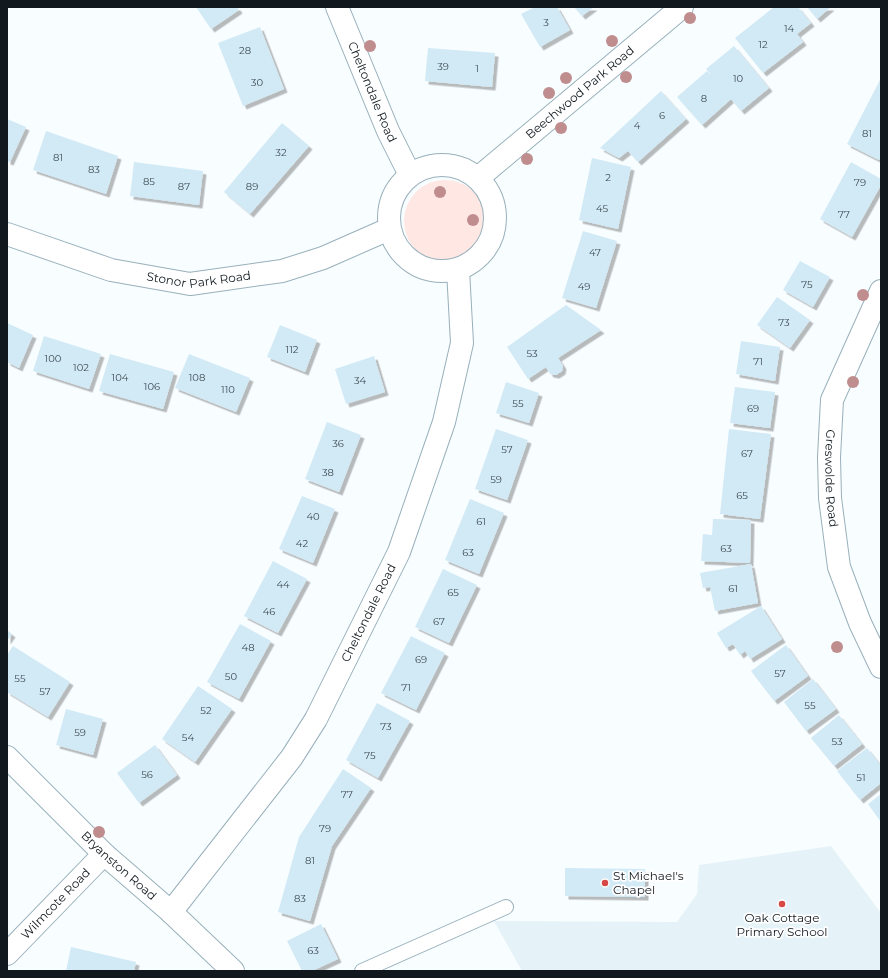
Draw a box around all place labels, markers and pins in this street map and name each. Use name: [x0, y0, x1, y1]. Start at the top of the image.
place label: St Michael's Chapel: [613, 868, 684, 897]
marker: St Michael's Chapel: [600, 878, 610, 888]
marker: Oak Cottage Primary School: [777, 899, 787, 909]
place label: Oak Cottage Primary School: [737, 910, 827, 939]

